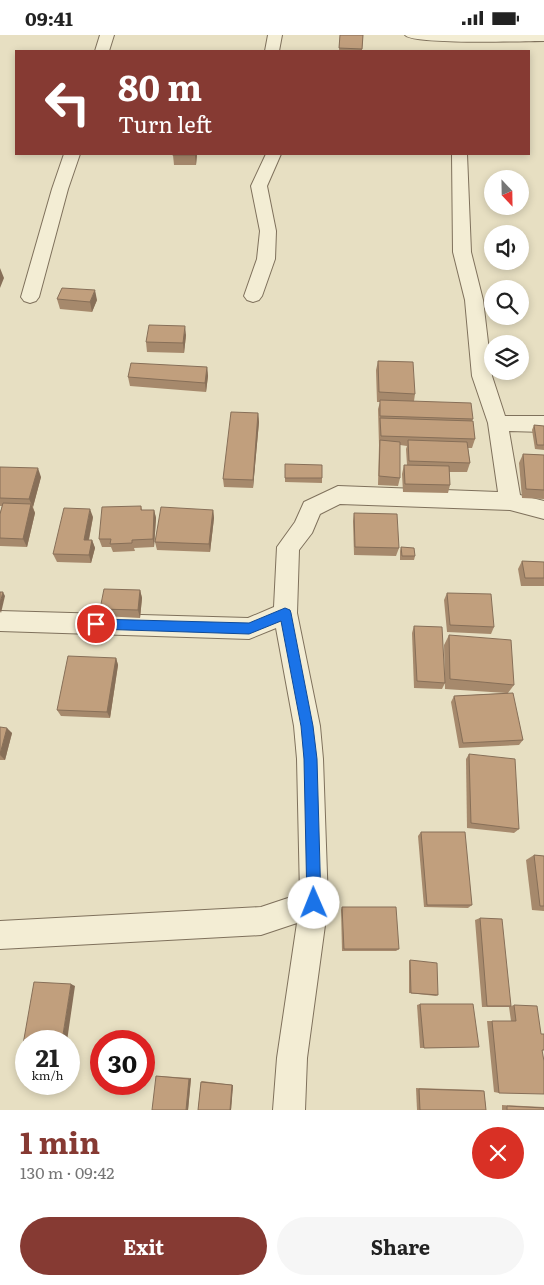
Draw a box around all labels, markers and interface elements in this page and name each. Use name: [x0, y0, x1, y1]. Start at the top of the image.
text: 09:41: [25, 4, 73, 32]
text: 80 m: [118, 60, 202, 112]
icon: left: [35, 70, 100, 135]
text: Turn left: [118, 107, 212, 140]
north arrow: [484, 170, 529, 215]
map controls: [484, 170, 529, 380]
button: sound: [484, 225, 529, 270]
button: search: [484, 280, 529, 325]
button: layers: [484, 335, 529, 380]
pin: [75, 603, 117, 645]
icon: arrive: [82, 610, 110, 638]
position arrow: [287, 876, 339, 928]
speed limit sign: 30: [90, 1030, 155, 1095]
text: 21: [36, 1038, 59, 1075]
text: km/h: [32, 1066, 63, 1084]
text: 1 min: [20, 1119, 100, 1163]
button: close: [472, 1127, 524, 1179]
text: 130 m · 09:42: [20, 1160, 114, 1184]
button: Exit: [20, 1217, 267, 1275]
button: Share: [277, 1217, 524, 1275]

